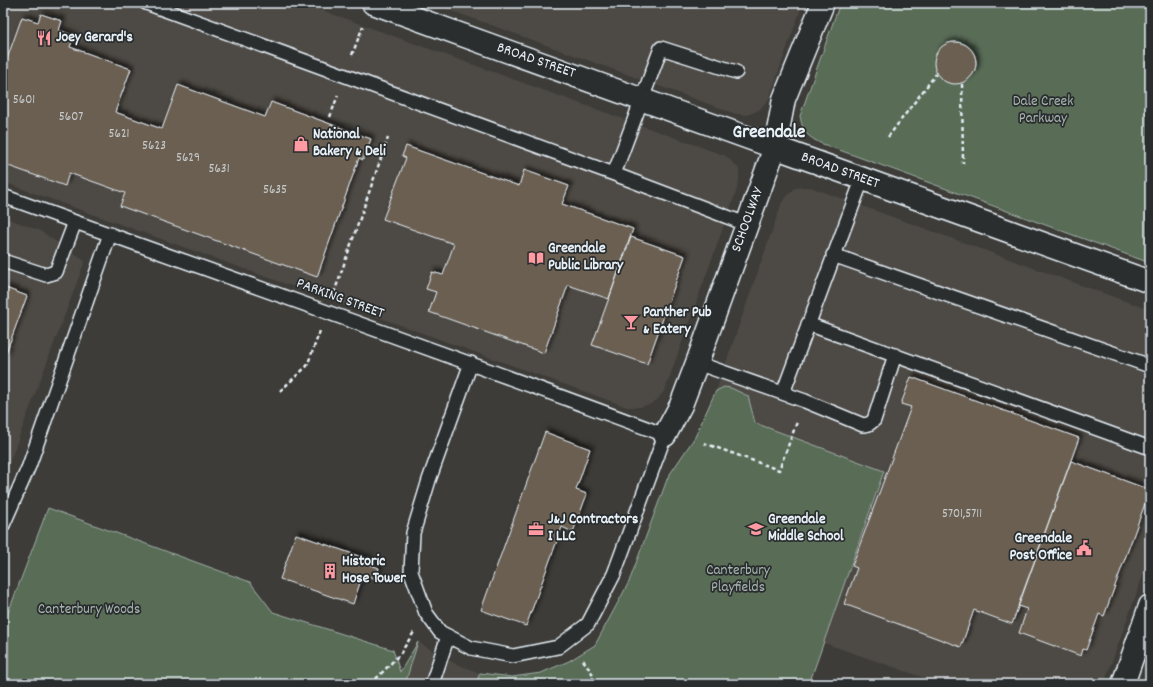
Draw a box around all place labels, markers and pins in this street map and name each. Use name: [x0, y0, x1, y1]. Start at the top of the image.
place label: Joey Gerard's: [56, 27, 133, 49]
restaurant icon: Joey Gerard's: [35, 29, 53, 47]
place label: National Bakery & Deli: [313, 124, 386, 163]
shop icon: National Bakery & Deli: [292, 135, 310, 153]
place label: Greendale Public Library: [548, 238, 624, 277]
library icon: Greendale Public Library: [527, 249, 545, 267]
place label: Panther Pub & Eatery: [643, 302, 712, 341]
bar icon: Panther Pub & Eatery: [622, 313, 640, 331]
place label: J&J Contractors I LLC: [548, 509, 638, 548]
place label: Greendale Middle School: [768, 509, 844, 548]
office icon: J&J Contractors I LLC: [527, 520, 545, 538]
school or university icon: Greendale Middle School: [747, 520, 765, 538]
place label: Greendale Post Office: [1010, 528, 1072, 567]
public building icon: Greendale Post Office: [1075, 539, 1093, 557]
place label: Historic Hose Tower: [342, 551, 406, 590]
building icon: Historic Hose Tower: [321, 562, 339, 580]

